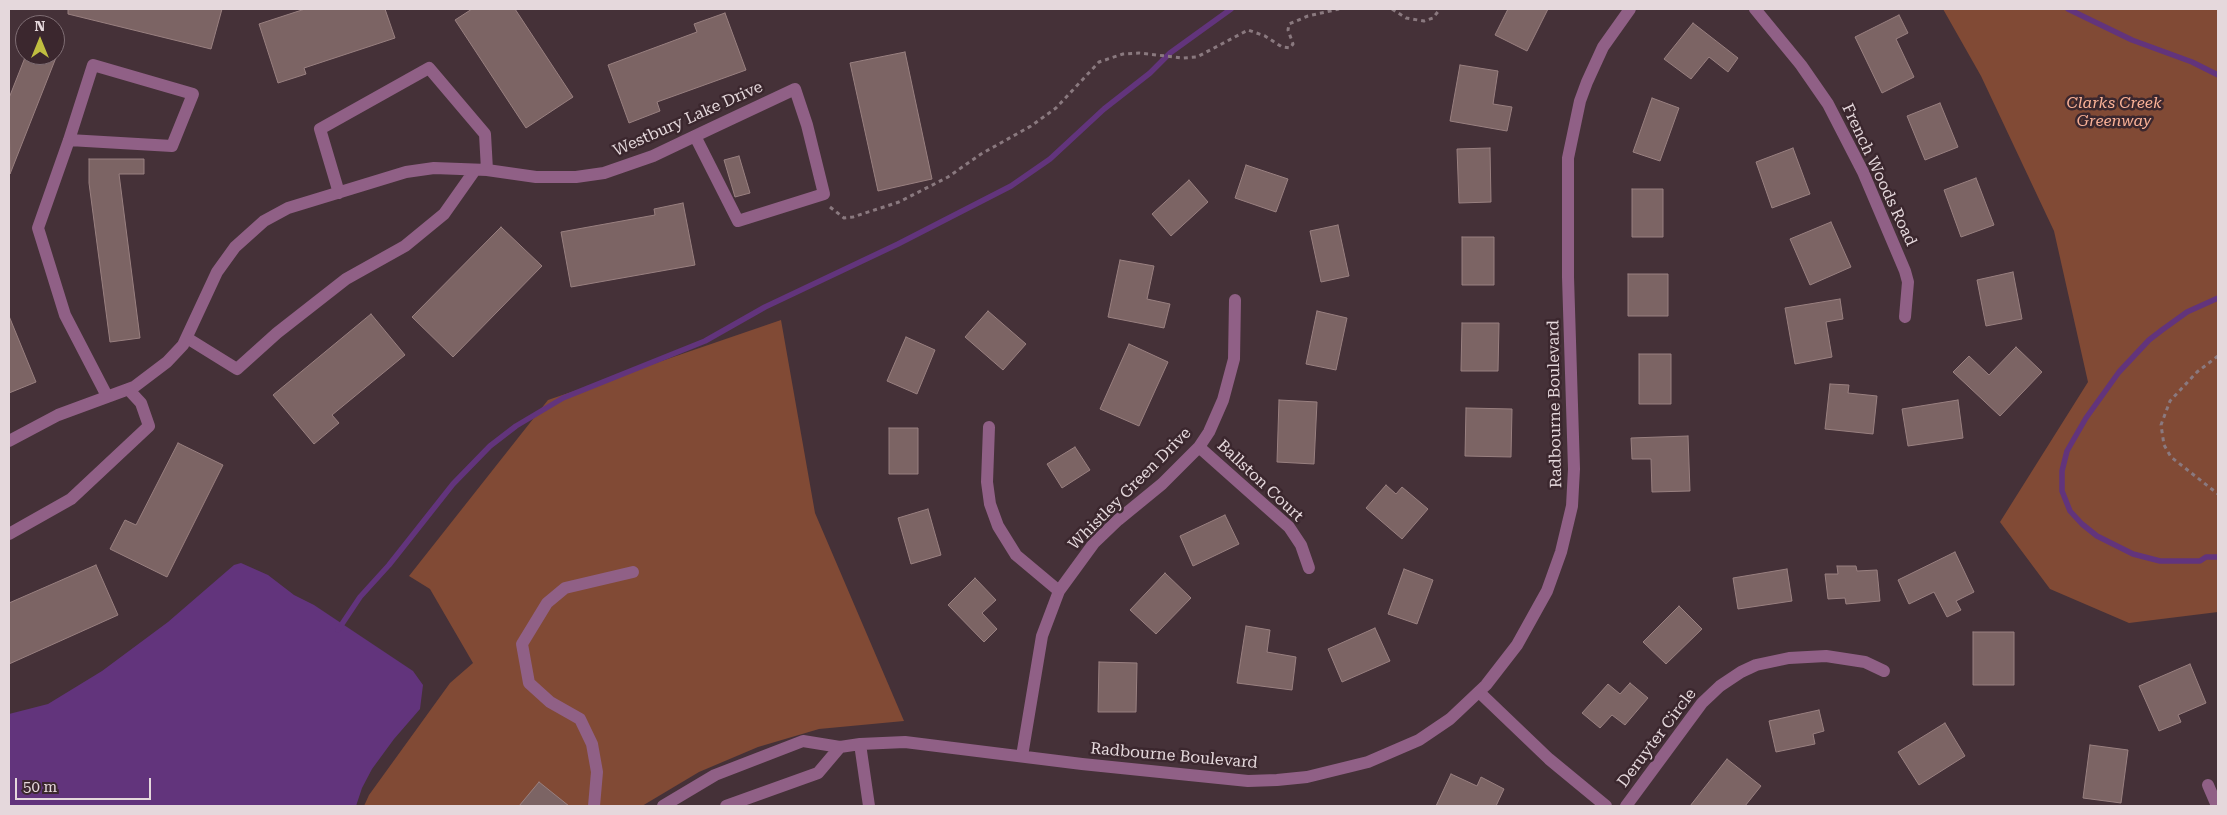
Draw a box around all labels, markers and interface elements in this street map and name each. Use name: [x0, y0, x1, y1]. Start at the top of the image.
north arrow: [15, 15, 65, 65]
text: N: [35, 18, 45, 34]
street label: Westbury Lake Drive: [610, 77, 766, 161]
park label: Clarks Creek Greenway: [2066, 93, 2162, 131]
street label: French Woods Road: [1838, 101, 1920, 249]
street label: Radbourne Boulevard: [1544, 320, 1566, 488]
street label: Whistley Green Drive: [1065, 424, 1195, 554]
street label: Ballston Court: [1213, 436, 1307, 526]
street label: Deruyter Circle: [1614, 685, 1700, 791]
street label: Radbourne Boulevard: [1089, 739, 1259, 773]
scale bar: [18, 768, 154, 800]
text: 50 m: [23, 778, 57, 796]

